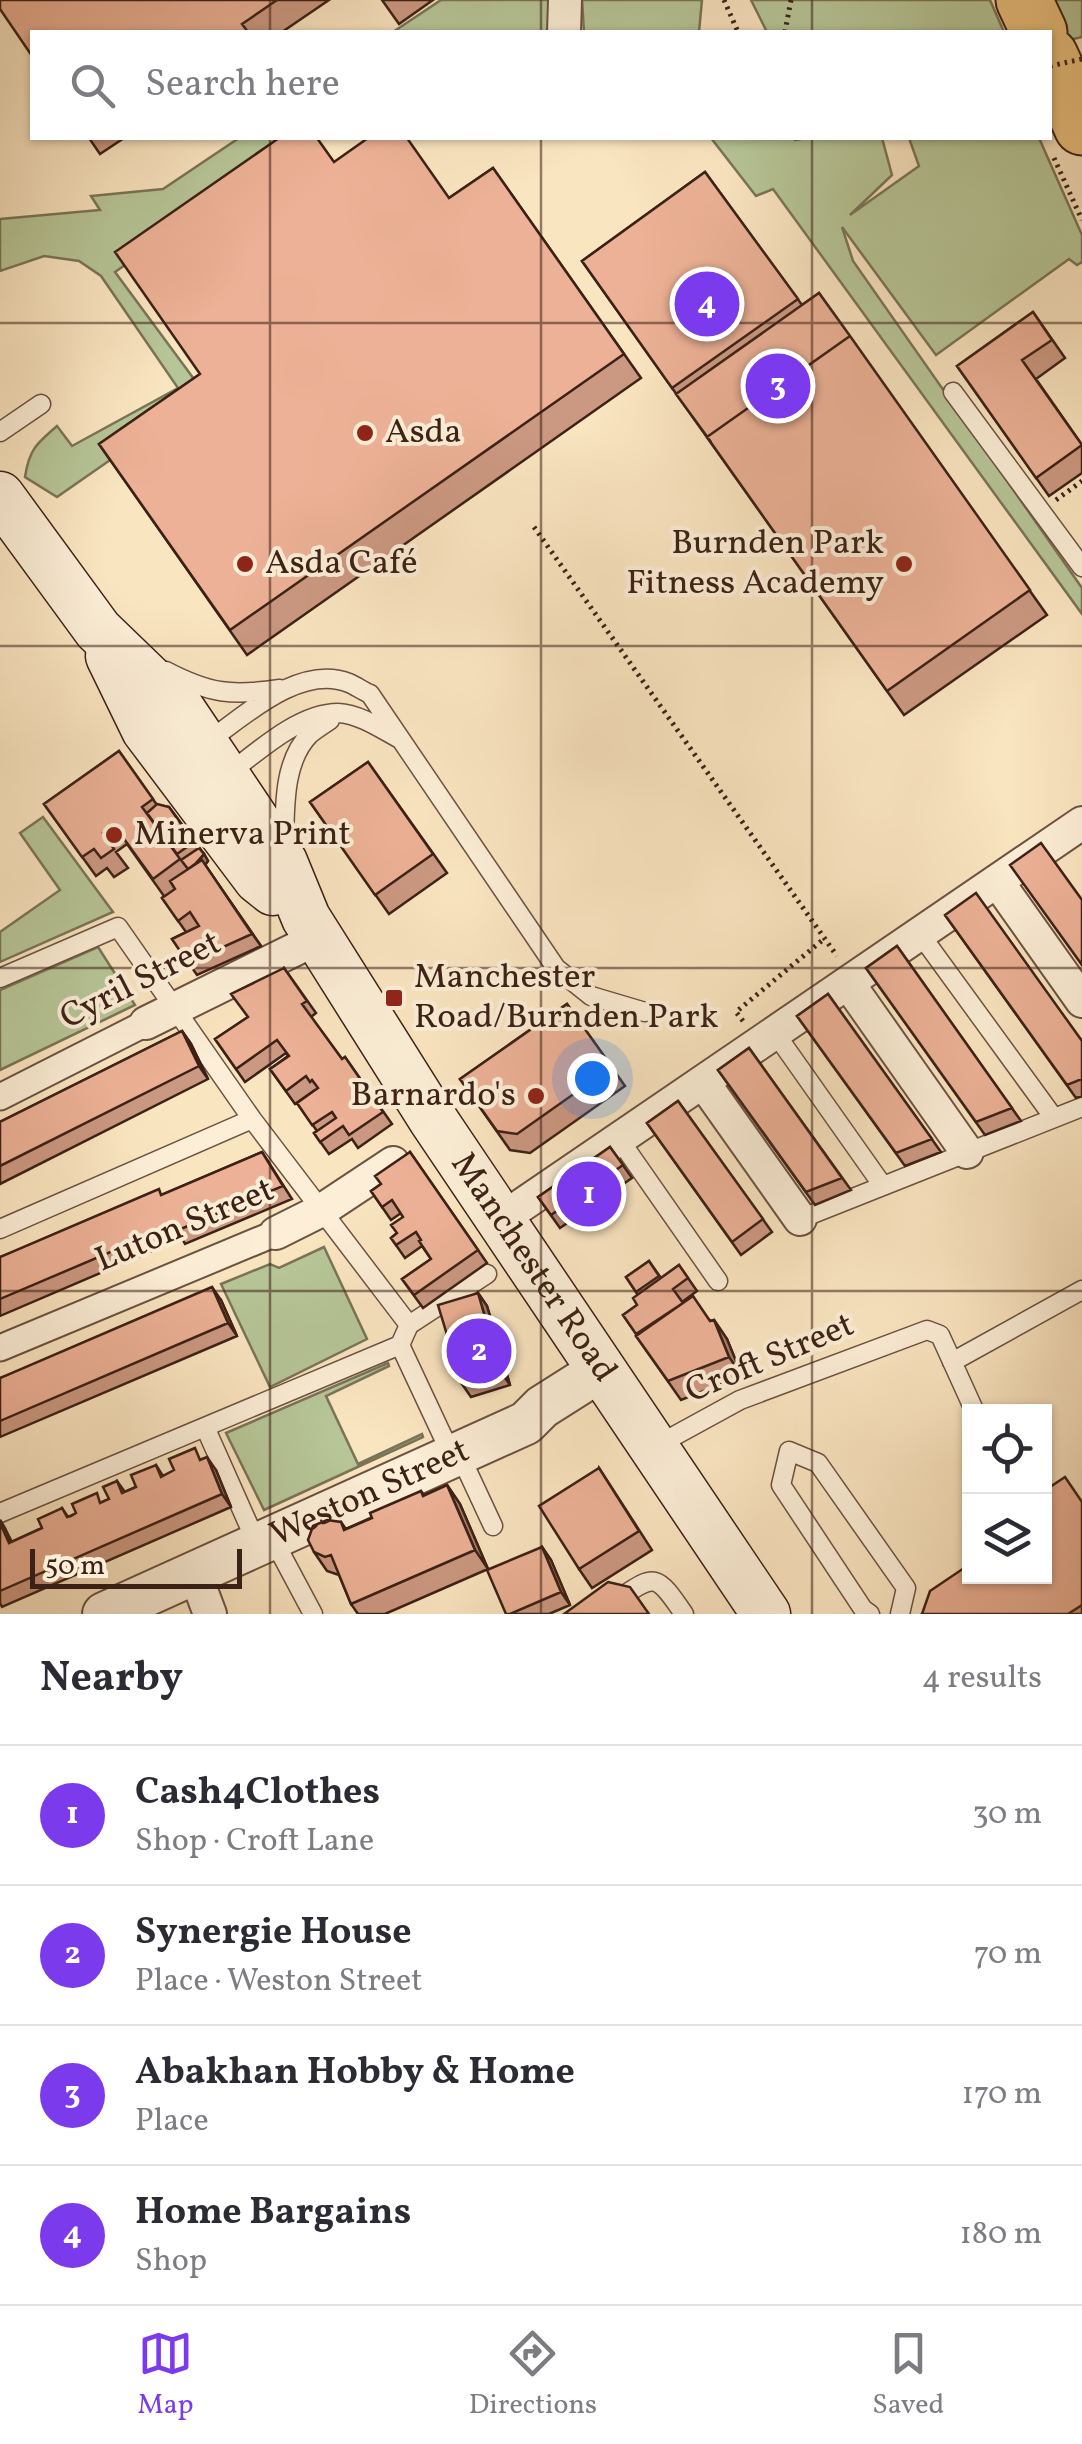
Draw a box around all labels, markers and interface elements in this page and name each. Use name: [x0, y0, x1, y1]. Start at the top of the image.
search box: [30, 30, 1052, 140]
icon: search: [65, 58, 120, 113]
text: Search here: [145, 59, 340, 112]
pin: 4: [674, 266, 740, 342]
pin: 3: [746, 348, 810, 424]
place label: Asda: [385, 409, 462, 457]
marker: Asda: [354, 422, 376, 444]
place label: Burnden Park Fitness Academy: [626, 520, 884, 608]
place label: Asda Café: [265, 540, 418, 588]
marker: Asda Café: [234, 553, 256, 575]
marker: Burnden Park Fitness Academy: [893, 553, 915, 575]
place label: Minerva Print: [134, 811, 351, 859]
marker: Minerva Print: [103, 824, 125, 846]
street label: Cyril Street: [52, 920, 230, 1042]
place label: Manchester Road/Burnden Park: [414, 954, 719, 1042]
marker: Manchester Road/Burnden Park: [383, 987, 405, 1009]
your location: [567, 1053, 618, 1104]
place label: Barnardo's: [351, 1072, 516, 1120]
marker: Barnardo's: [525, 1085, 547, 1107]
street label: Manchester Road: [438, 1144, 628, 1392]
pin: 1: [556, 1156, 622, 1232]
street label: Luton Street: [88, 1167, 282, 1285]
street label: Croft Street: [678, 1302, 862, 1416]
pin: 2: [446, 1314, 512, 1388]
map controls: [962, 1404, 1052, 1584]
button: locate: [962, 1404, 1052, 1494]
street label: Weston Street: [263, 1428, 477, 1560]
button: layers: [962, 1494, 1052, 1584]
scale bar: [30, 1544, 242, 1588]
text: 50 m: [45, 1547, 105, 1586]
text: Nearby: [40, 1650, 183, 1709]
text: 4 results: [922, 1657, 1042, 1701]
text: Cash4Clothes: [135, 1767, 380, 1820]
text: 1: [66, 1793, 79, 1837]
text: 30 m: [972, 1793, 1042, 1837]
text: Shop · Croft Lane: [135, 1820, 374, 1864]
text: Synergie House: [135, 1907, 412, 1960]
text: 2: [64, 1933, 81, 1977]
text: 70 m: [974, 1933, 1042, 1977]
text: Place · Weston Street: [135, 1960, 422, 2004]
text: Abakhan Hobby & Home: [135, 2047, 575, 2100]
text: 3: [64, 2073, 81, 2117]
text: 170 m: [961, 2073, 1042, 2117]
text: Place: [135, 2100, 209, 2144]
text: Home Bargains: [135, 2187, 411, 2240]
text: 4: [63, 2213, 82, 2257]
text: 180 m: [959, 2213, 1042, 2257]
text: Shop: [135, 2240, 207, 2284]
tab: Map: [138, 2326, 194, 2425]
tab: Directions: [469, 2326, 597, 2425]
tab: Saved: [872, 2326, 944, 2425]

